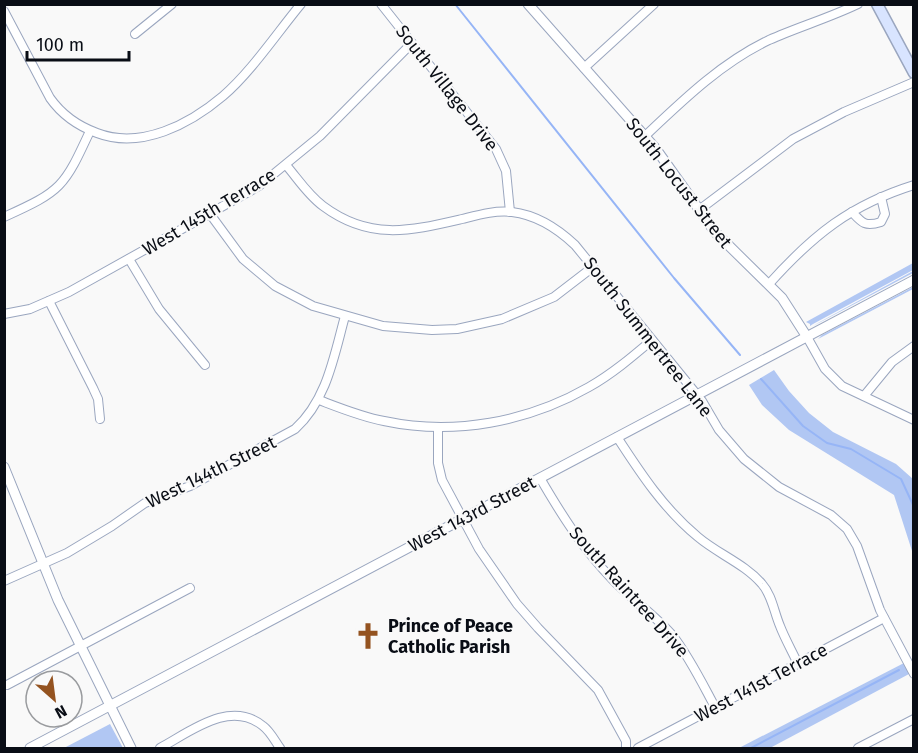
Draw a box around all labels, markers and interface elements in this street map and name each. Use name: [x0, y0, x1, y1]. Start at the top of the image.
street label: South Village Drive: [391, 21, 503, 155]
scale bar: [27, 24, 129, 62]
text: 100 m: [36, 34, 84, 56]
street label: South Locust Street: [621, 114, 737, 253]
street label: West 145th Terrace: [138, 164, 280, 260]
street label: South Summertree Lane: [579, 253, 717, 421]
street label: West 144th Street: [142, 431, 280, 513]
street label: West 143rd Street: [405, 471, 540, 557]
street label: South Raintree Drive: [565, 522, 693, 662]
place label: Prince of Peace Catholic Parish: [388, 615, 513, 658]
church icon: Prince of Peace Catholic Parish: [353, 621, 383, 651]
street label: West 141st Terrace: [691, 639, 831, 727]
north arrow: [24, 669, 84, 729]
text: N: [52, 701, 70, 723]

